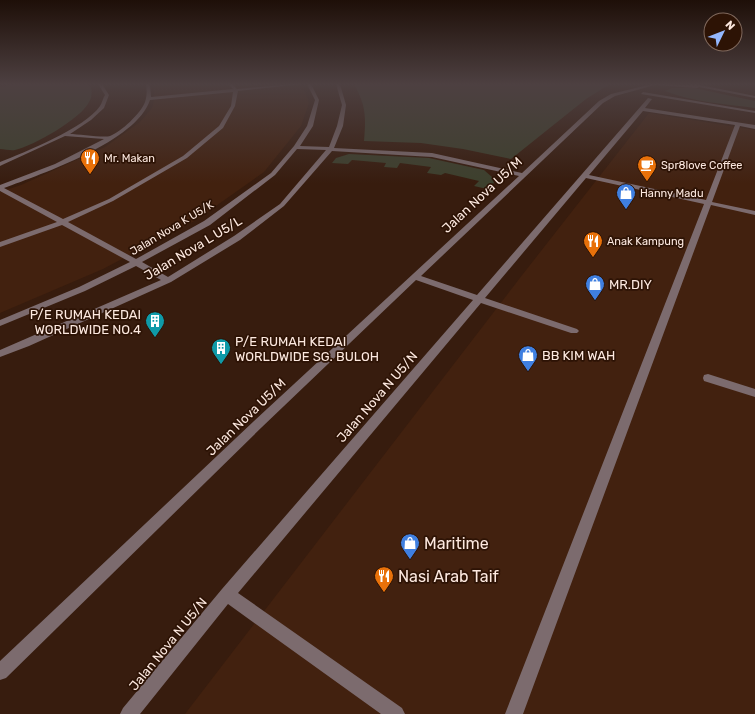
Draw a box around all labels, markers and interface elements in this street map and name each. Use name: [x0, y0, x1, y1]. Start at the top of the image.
north arrow: [703, 12, 743, 52]
text: N: [722, 18, 737, 33]
restaurant icon: Mr. Makan: [79, 147, 101, 175]
place label: Mr. Makan: [104, 152, 155, 165]
street label: Jalan Nova U5/M: [439, 154, 525, 236]
cafe icon: Spr8love Coffee: [636, 154, 658, 182]
place label: Spr8love Coffee: [661, 159, 743, 172]
shop icon: Hanny Madu: [615, 182, 637, 210]
place label: Hanny Madu: [640, 187, 704, 200]
street label: Jalan Nova K U5/K: [128, 198, 216, 258]
street label: Jalan Nova L U5/L: [141, 213, 245, 283]
restaurant icon: Anak Kampung: [582, 230, 604, 258]
place label: Anak Kampung: [607, 235, 684, 248]
shop icon: MR.DIY: [584, 273, 606, 301]
place label: MR.DIY: [609, 277, 653, 292]
place label: P/E RUMAH KEDAI WORLDWIDE NO.4: [30, 307, 141, 337]
building icon: P/E RUMAH KEDAI WORLDWIDE NO.4: [144, 310, 166, 338]
place label: P/E RUMAH KEDAI WORLDWIDE SG. BULOH: [235, 334, 379, 364]
building icon: P/E RUMAH KEDAI WORLDWIDE SG. BULOH: [210, 337, 232, 365]
shop icon: BB KIM WAH: [517, 344, 539, 372]
place label: BB KIM WAH: [542, 348, 615, 363]
street label: Jalan Nova N U5/N: [334, 349, 420, 445]
street label: Jalan Nova U5/M: [203, 375, 289, 459]
shop icon: Maritime: [399, 532, 421, 560]
place label: Maritime: [424, 534, 489, 553]
restaurant icon: Nasi Arab Taif: [373, 565, 395, 593]
place label: Nasi Arab Taif: [398, 567, 500, 586]
street label: Jalan Nova N U5/N: [126, 595, 210, 693]

